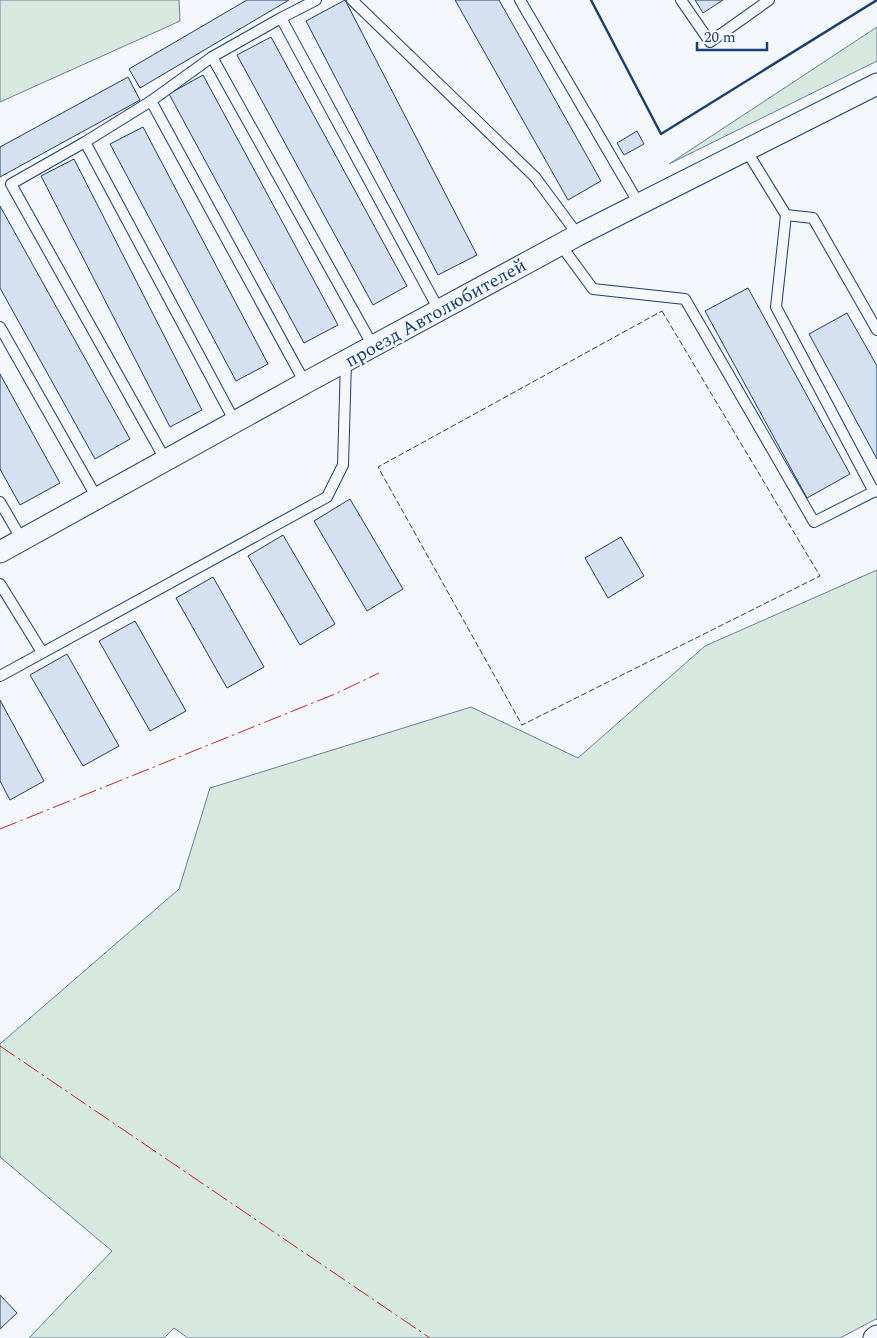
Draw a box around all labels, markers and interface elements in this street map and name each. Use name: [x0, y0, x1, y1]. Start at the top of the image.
scale bar: [697, 20, 767, 52]
text: 20 m: [704, 26, 736, 49]
street label: проезд Автолюбителей: [340, 251, 532, 375]

